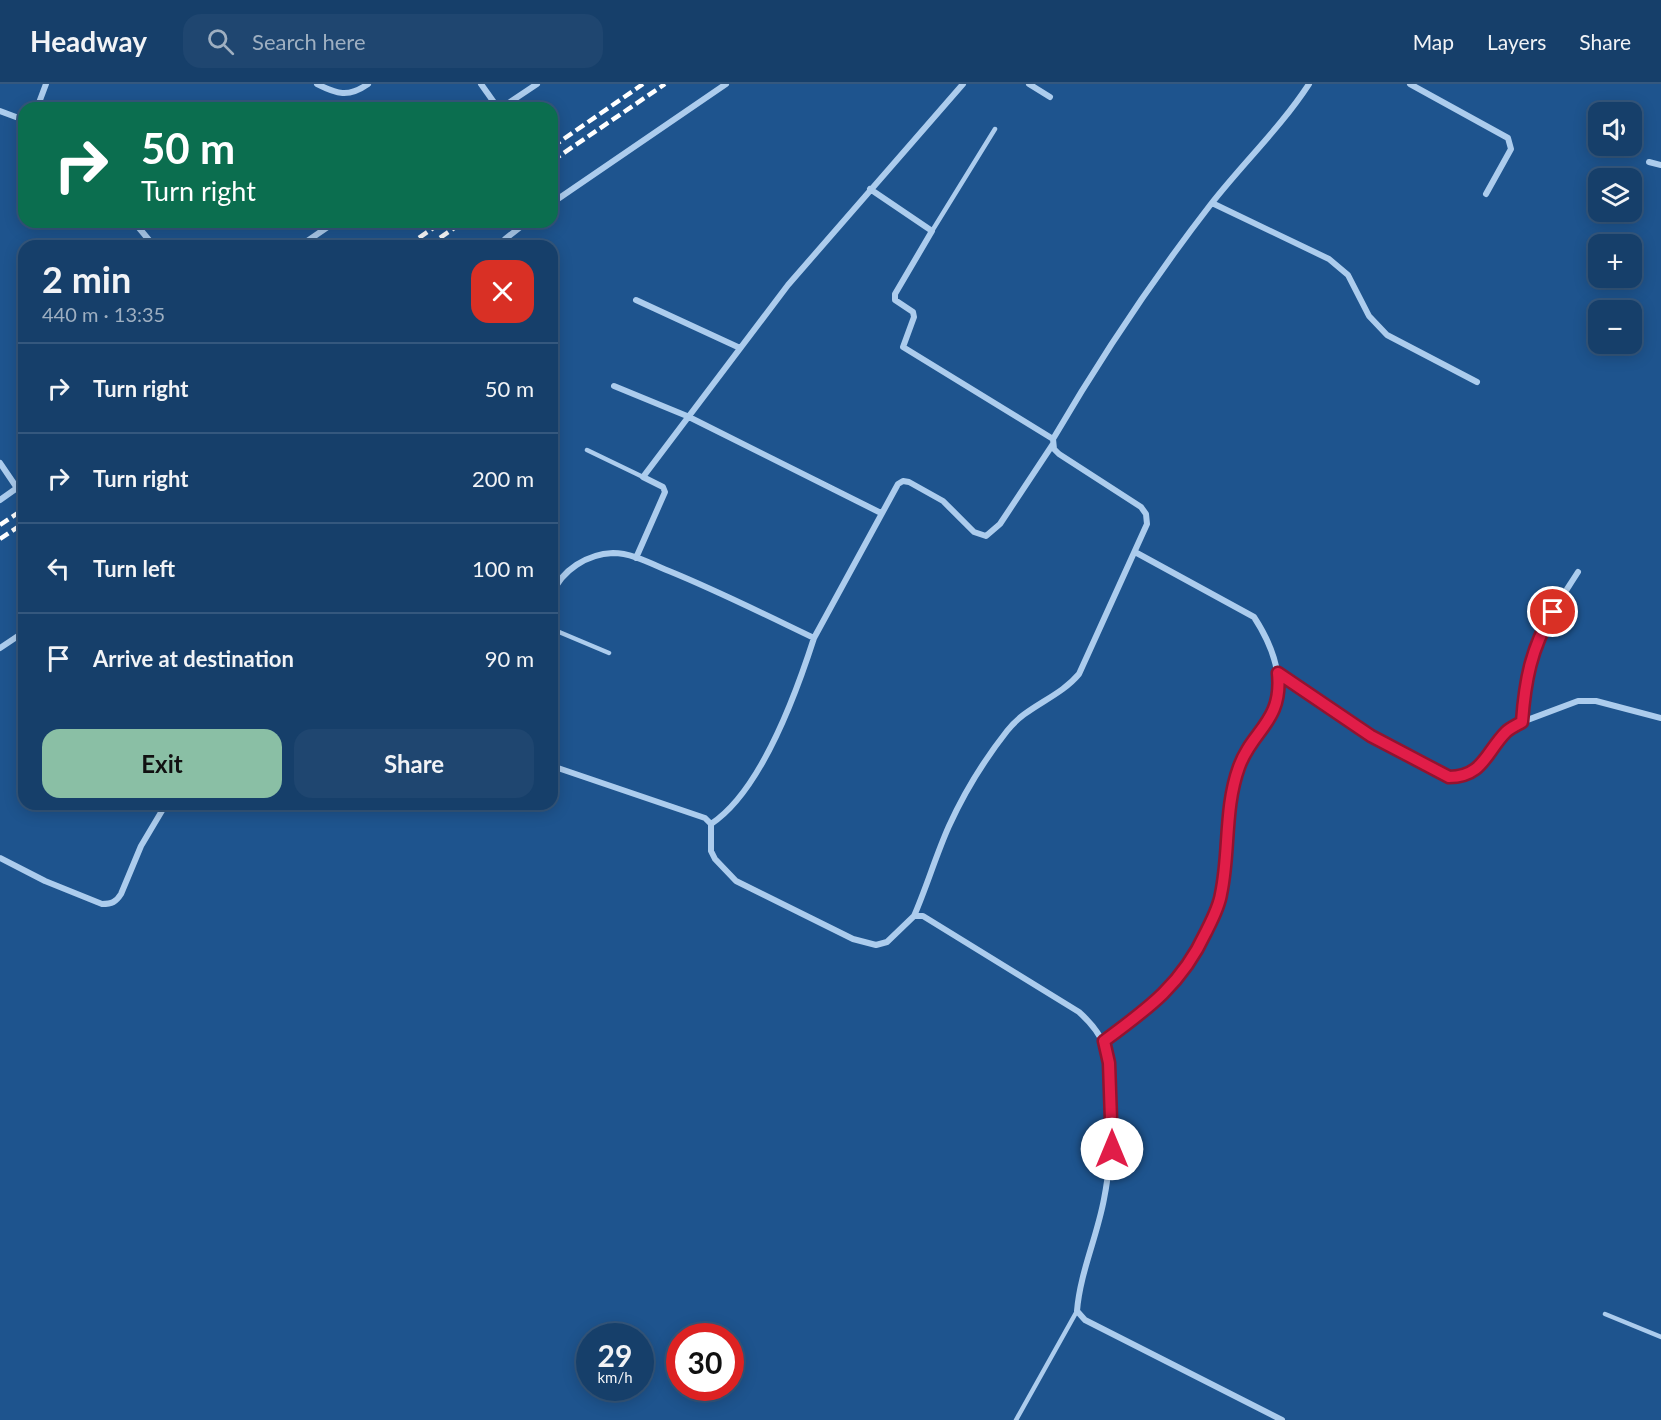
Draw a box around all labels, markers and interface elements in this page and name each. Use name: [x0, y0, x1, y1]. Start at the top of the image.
search box: [183, 14, 603, 68]
text: Headway: [30, 24, 147, 58]
icon: search: [204, 25, 237, 58]
text: Search here: [252, 28, 366, 55]
text: Map: [1413, 29, 1454, 54]
text: Layers: [1487, 29, 1546, 54]
text: Share: [1579, 29, 1631, 54]
map controls: [1588, 102, 1642, 354]
button: sound: [1588, 102, 1642, 156]
text: 50 m: [141, 123, 235, 173]
icon: right: [42, 126, 120, 204]
button: layers: [1588, 168, 1642, 222]
text: Turn right: [141, 174, 256, 207]
button: +: [1588, 234, 1642, 288]
text: 2 min: [42, 257, 131, 301]
button: close: [471, 260, 534, 323]
button: −: [1588, 300, 1642, 354]
text: 440 m · 13:35: [42, 302, 165, 326]
icon: right: [42, 372, 75, 405]
text: Turn right: [93, 375, 188, 402]
text: 50 m: [485, 375, 534, 402]
icon: right: [42, 462, 75, 495]
text: Turn right: [93, 465, 188, 492]
text: 200 m: [472, 465, 534, 492]
icon: left: [42, 552, 75, 585]
text: Turn left: [93, 555, 175, 582]
text: 100 m: [472, 555, 534, 582]
pin: [1527, 586, 1578, 637]
icon: arrive: [1536, 595, 1569, 628]
icon: arrive: [42, 642, 75, 675]
text: Arrive at destination: [93, 645, 294, 672]
text: 90 m: [485, 645, 534, 672]
button: Exit: [42, 729, 282, 798]
button: Share: [294, 729, 534, 798]
position arrow: [1080, 1117, 1144, 1181]
speed limit sign: 30: [666, 1323, 744, 1401]
text: 29: [598, 1337, 632, 1373]
text: km/h: [597, 1368, 633, 1386]

